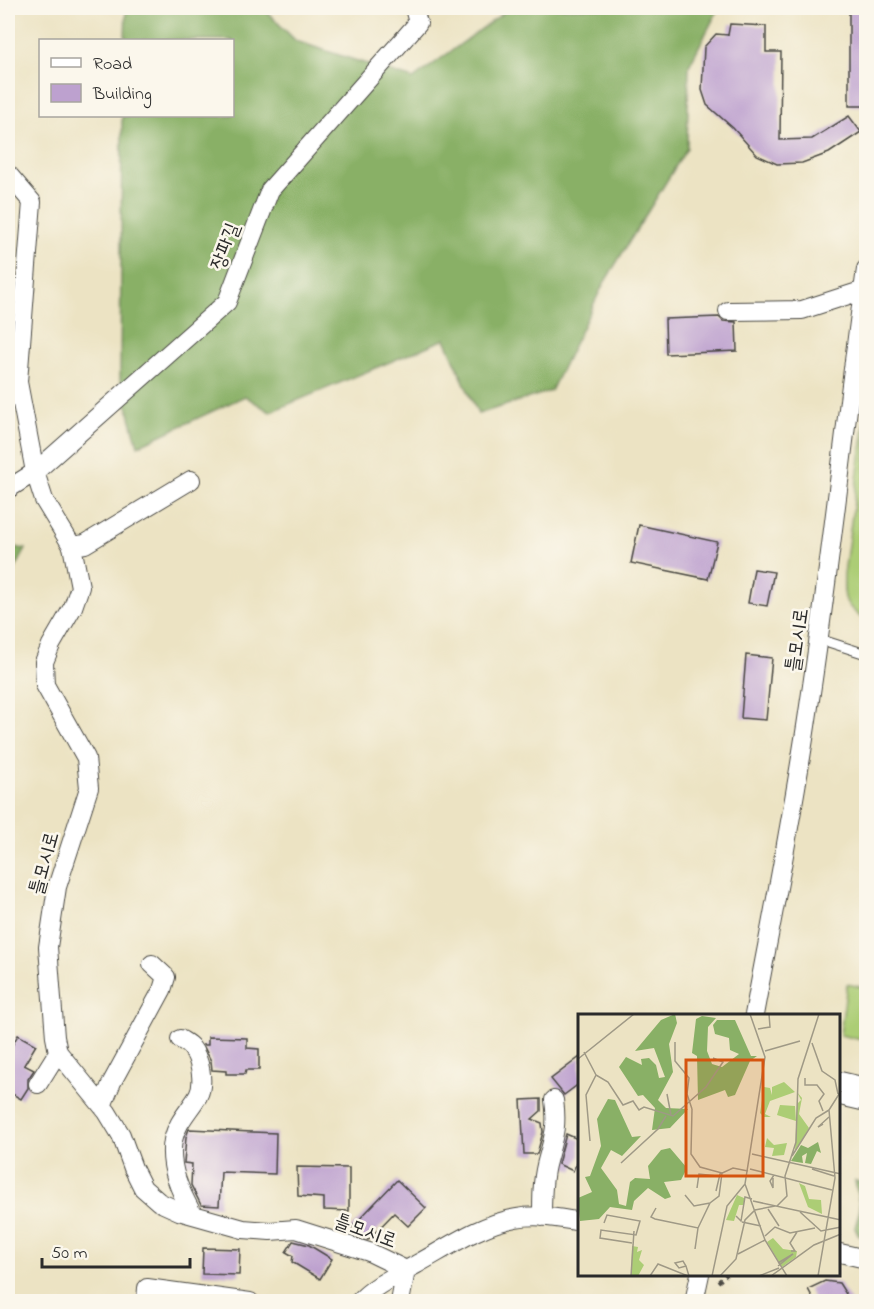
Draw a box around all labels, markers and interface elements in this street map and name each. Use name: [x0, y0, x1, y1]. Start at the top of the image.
legend: [39, 39, 234, 117]
text: Road: [93, 52, 132, 78]
text: Building: [92, 82, 152, 109]
street label: 장파길: [204, 219, 249, 275]
street label: 틀모시로: [780, 606, 817, 674]
street label: 틀모시로: [23, 829, 68, 898]
inset map: [578, 1014, 841, 1276]
street label: 틀모시로: [330, 1208, 400, 1257]
scale bar: [42, 1231, 190, 1269]
text: 50 m: [51, 1241, 88, 1267]

